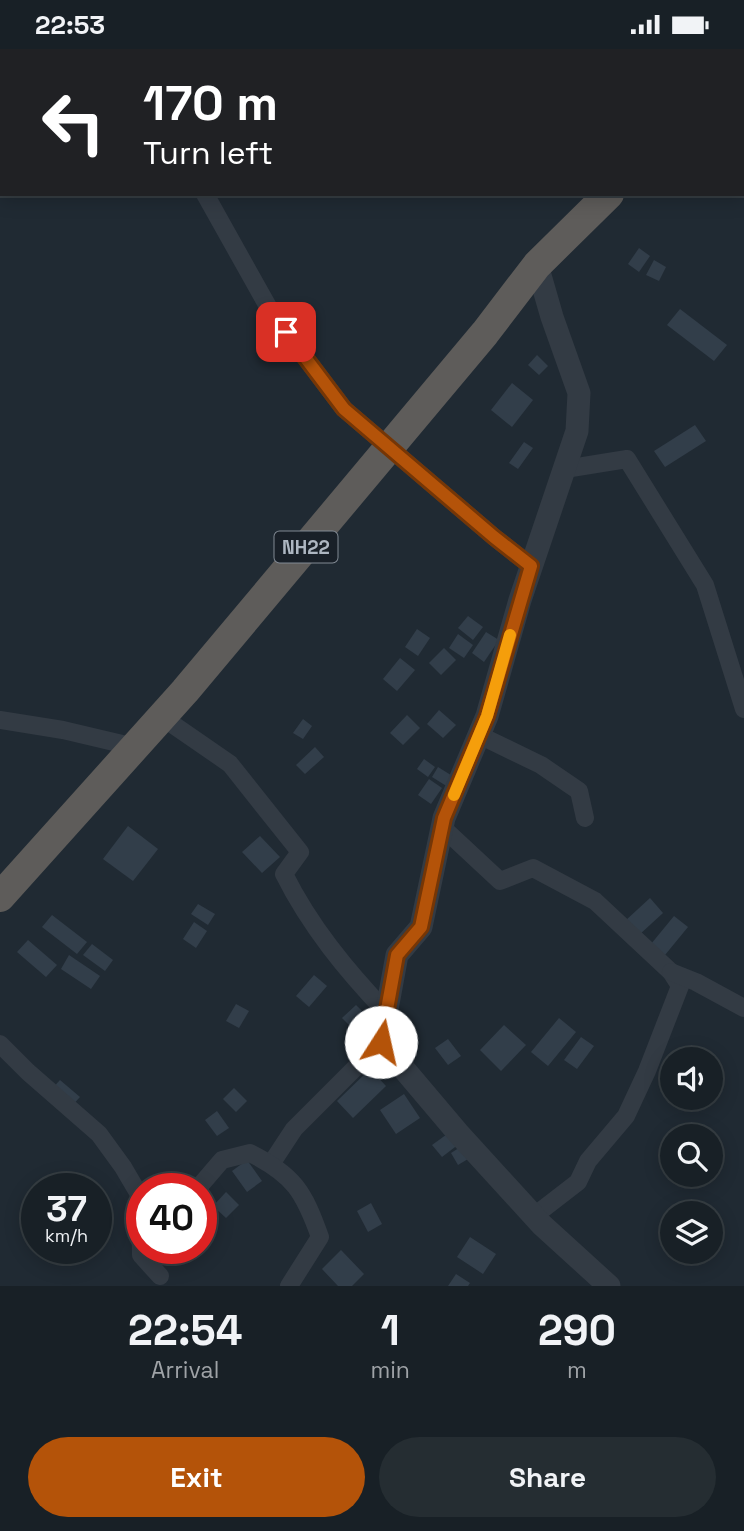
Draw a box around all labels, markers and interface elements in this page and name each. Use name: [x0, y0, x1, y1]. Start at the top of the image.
text: 22:53: [35, 8, 105, 42]
text: 170 m: [143, 72, 278, 134]
icon: left: [28, 77, 119, 168]
text: Turn left: [143, 133, 273, 173]
pin: [256, 302, 316, 362]
icon: arrive: [267, 313, 305, 351]
road number: NH22: [274, 531, 338, 562]
position arrow: [344, 1005, 418, 1079]
map controls: [660, 1047, 723, 1264]
button: sound: [660, 1047, 723, 1110]
button: search: [660, 1124, 723, 1187]
speed limit sign: 40: [126, 1173, 217, 1264]
text: 37: [46, 1187, 87, 1231]
button: layers: [660, 1201, 723, 1264]
text: km/h: [45, 1224, 88, 1247]
text: 22:54: [128, 1304, 242, 1357]
text: 1: [381, 1304, 400, 1357]
text: 290: [538, 1304, 616, 1357]
text: Arrival: [151, 1355, 219, 1385]
text: min: [370, 1355, 410, 1385]
text: m: [567, 1355, 587, 1385]
button: Exit: [28, 1437, 365, 1517]
button: Share: [379, 1437, 716, 1517]

